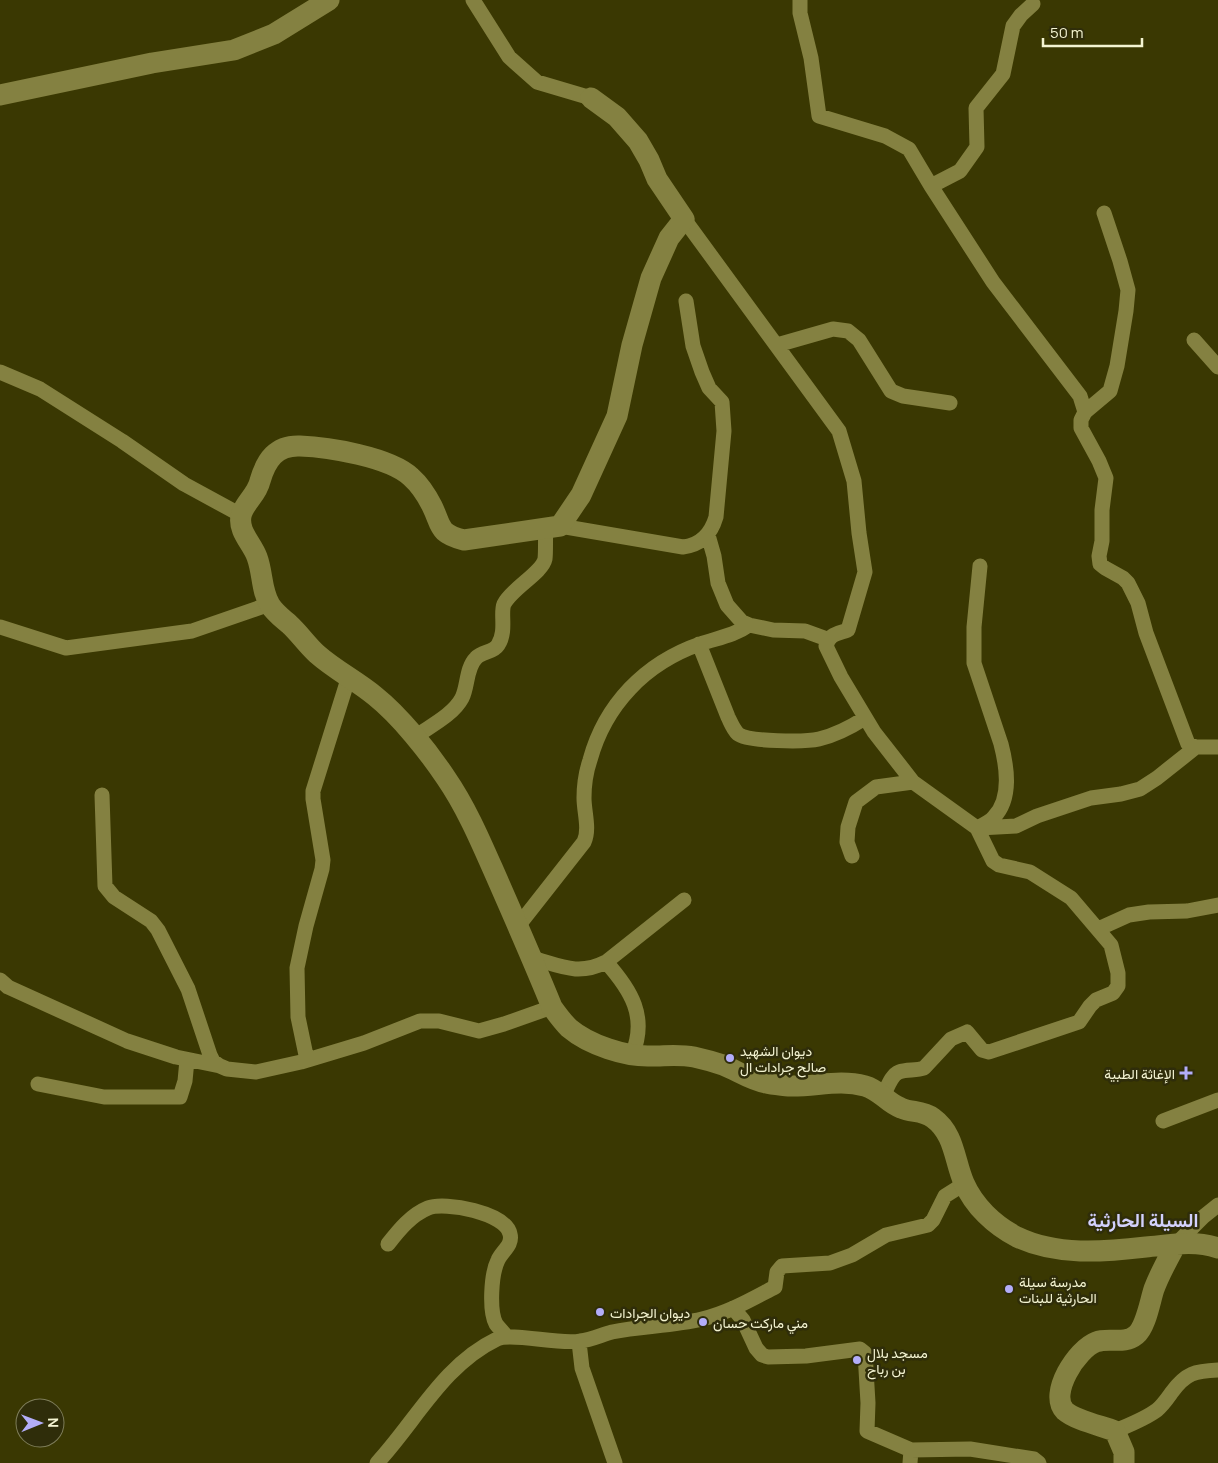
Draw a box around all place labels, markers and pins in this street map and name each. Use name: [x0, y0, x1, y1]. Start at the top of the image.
place label: ديوان الشهيد صالح جرادات ال: [740, 1041, 826, 1078]
marker: ديوان الشهيد صالح جرادات ال: [724, 1052, 736, 1064]
place label: الإغاثة الطبية: [1104, 1064, 1175, 1084]
marker: الإغاثة الطبية: [1179, 1066, 1193, 1080]
place label: مدرسة سيلة الحارثية للبنات: [1019, 1272, 1097, 1307]
marker: مدرسة سيلة الحارثية للبنات: [1003, 1283, 1015, 1295]
place label: ديوان الجرادات: [610, 1303, 691, 1322]
marker: ديوان الجرادات: [594, 1306, 606, 1318]
place label: مني ماركت حسان: [713, 1313, 808, 1335]
marker: مني ماركت حسان: [697, 1316, 709, 1328]
place label: مسجد بلال بن رباح: [867, 1343, 928, 1380]
marker: مسجد بلال بن رباح: [851, 1354, 863, 1366]

